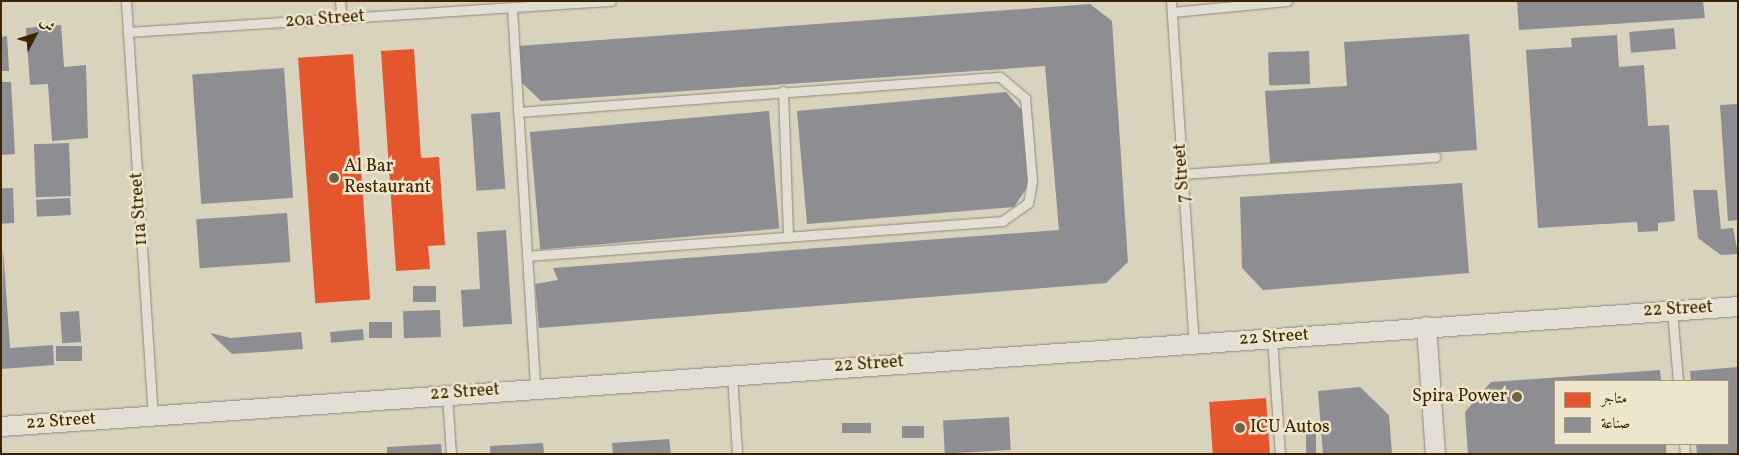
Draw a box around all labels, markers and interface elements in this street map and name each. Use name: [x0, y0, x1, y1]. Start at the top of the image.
street label: 20a Street: [284, 6, 366, 34]
north arrow: [10, 10, 60, 60]
text: ش: [35, 14, 59, 36]
street label: 7 Street: [1170, 143, 1196, 203]
place label: Al Bar Restaurant: [344, 157, 431, 200]
street label: 11a Street: [127, 171, 153, 247]
marker: Al Bar Restaurant: [328, 172, 340, 184]
street label: 22 Street: [1642, 297, 1714, 323]
street label: 22 Street: [1238, 325, 1310, 351]
street label: 22 Street: [833, 352, 905, 378]
street label: 22 Street: [429, 380, 501, 406]
legend: [1554, 380, 1729, 445]
place label: Spira Power: [1412, 386, 1507, 408]
text: متاجر: [1601, 389, 1627, 410]
marker: Spira Power: [1511, 391, 1523, 403]
street label: 22 Street: [25, 409, 97, 435]
text: صناعة: [1601, 414, 1630, 435]
place label: ICU Autos: [1250, 417, 1330, 439]
marker: ICU Autos: [1234, 422, 1246, 434]

